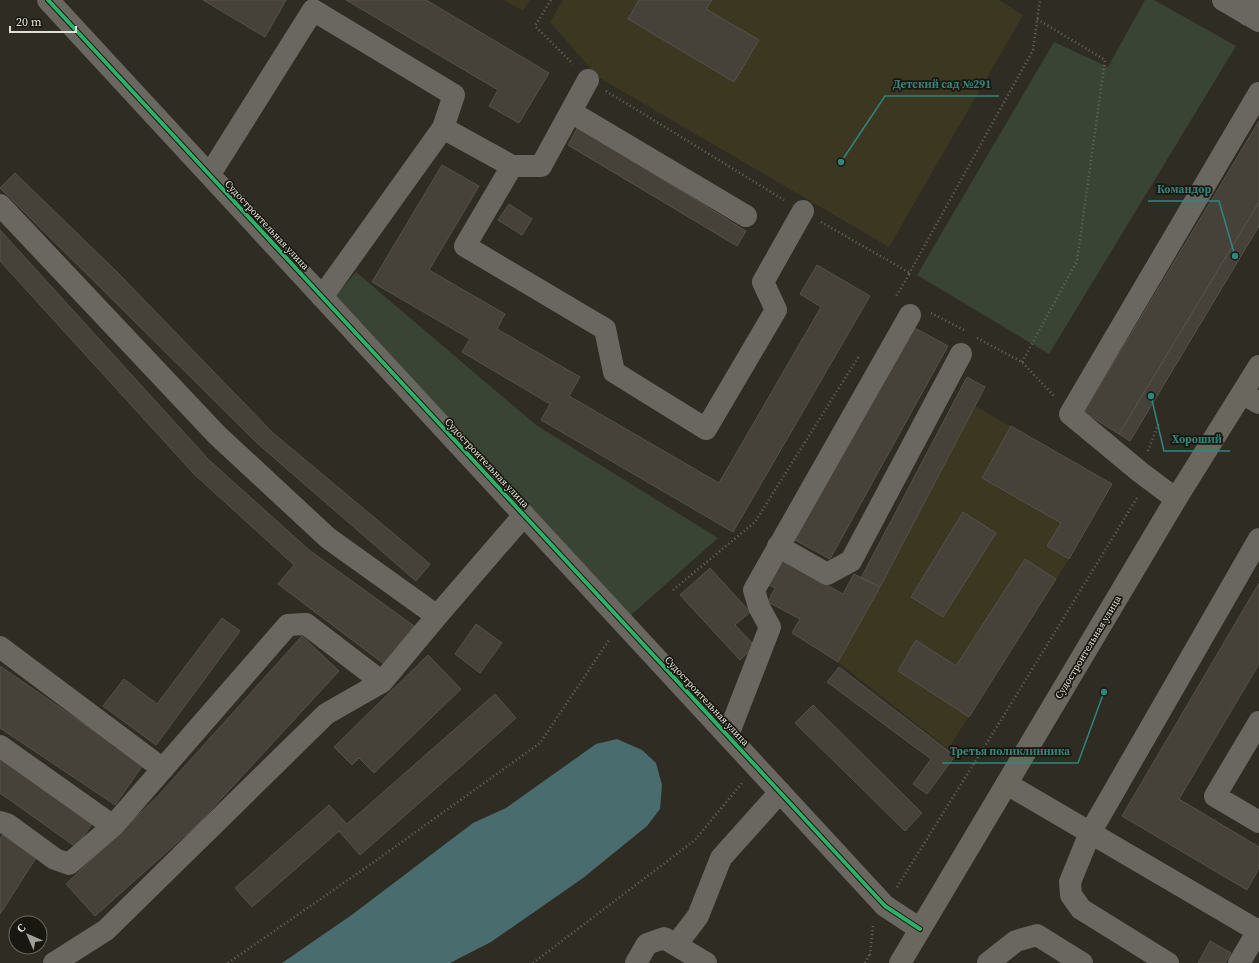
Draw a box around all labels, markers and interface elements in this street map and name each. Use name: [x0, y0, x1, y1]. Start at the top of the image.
scale bar: [10, 8, 76, 34]
text: 20 m: [16, 14, 42, 30]
callout: Детский сад №291: [885, 73, 999, 96]
text: Детский сад №291: [893, 77, 991, 92]
street label: Судостроительная улица: [222, 177, 313, 273]
callout: Командор: [1148, 178, 1219, 201]
text: Командор: [1157, 182, 1211, 197]
street label: Судостроительная улица: [442, 415, 533, 511]
callout: Хороший: [1164, 428, 1230, 451]
text: Хороший: [1172, 432, 1222, 447]
street label: Судостроительная улица: [1052, 592, 1124, 701]
street label: Судостроительная улица: [662, 653, 753, 749]
callout: Третья поликлинника: [942, 740, 1078, 763]
text: Третья поликлинника: [950, 744, 1070, 759]
north arrow: [8, 915, 48, 955]
text: С: [14, 920, 29, 936]

